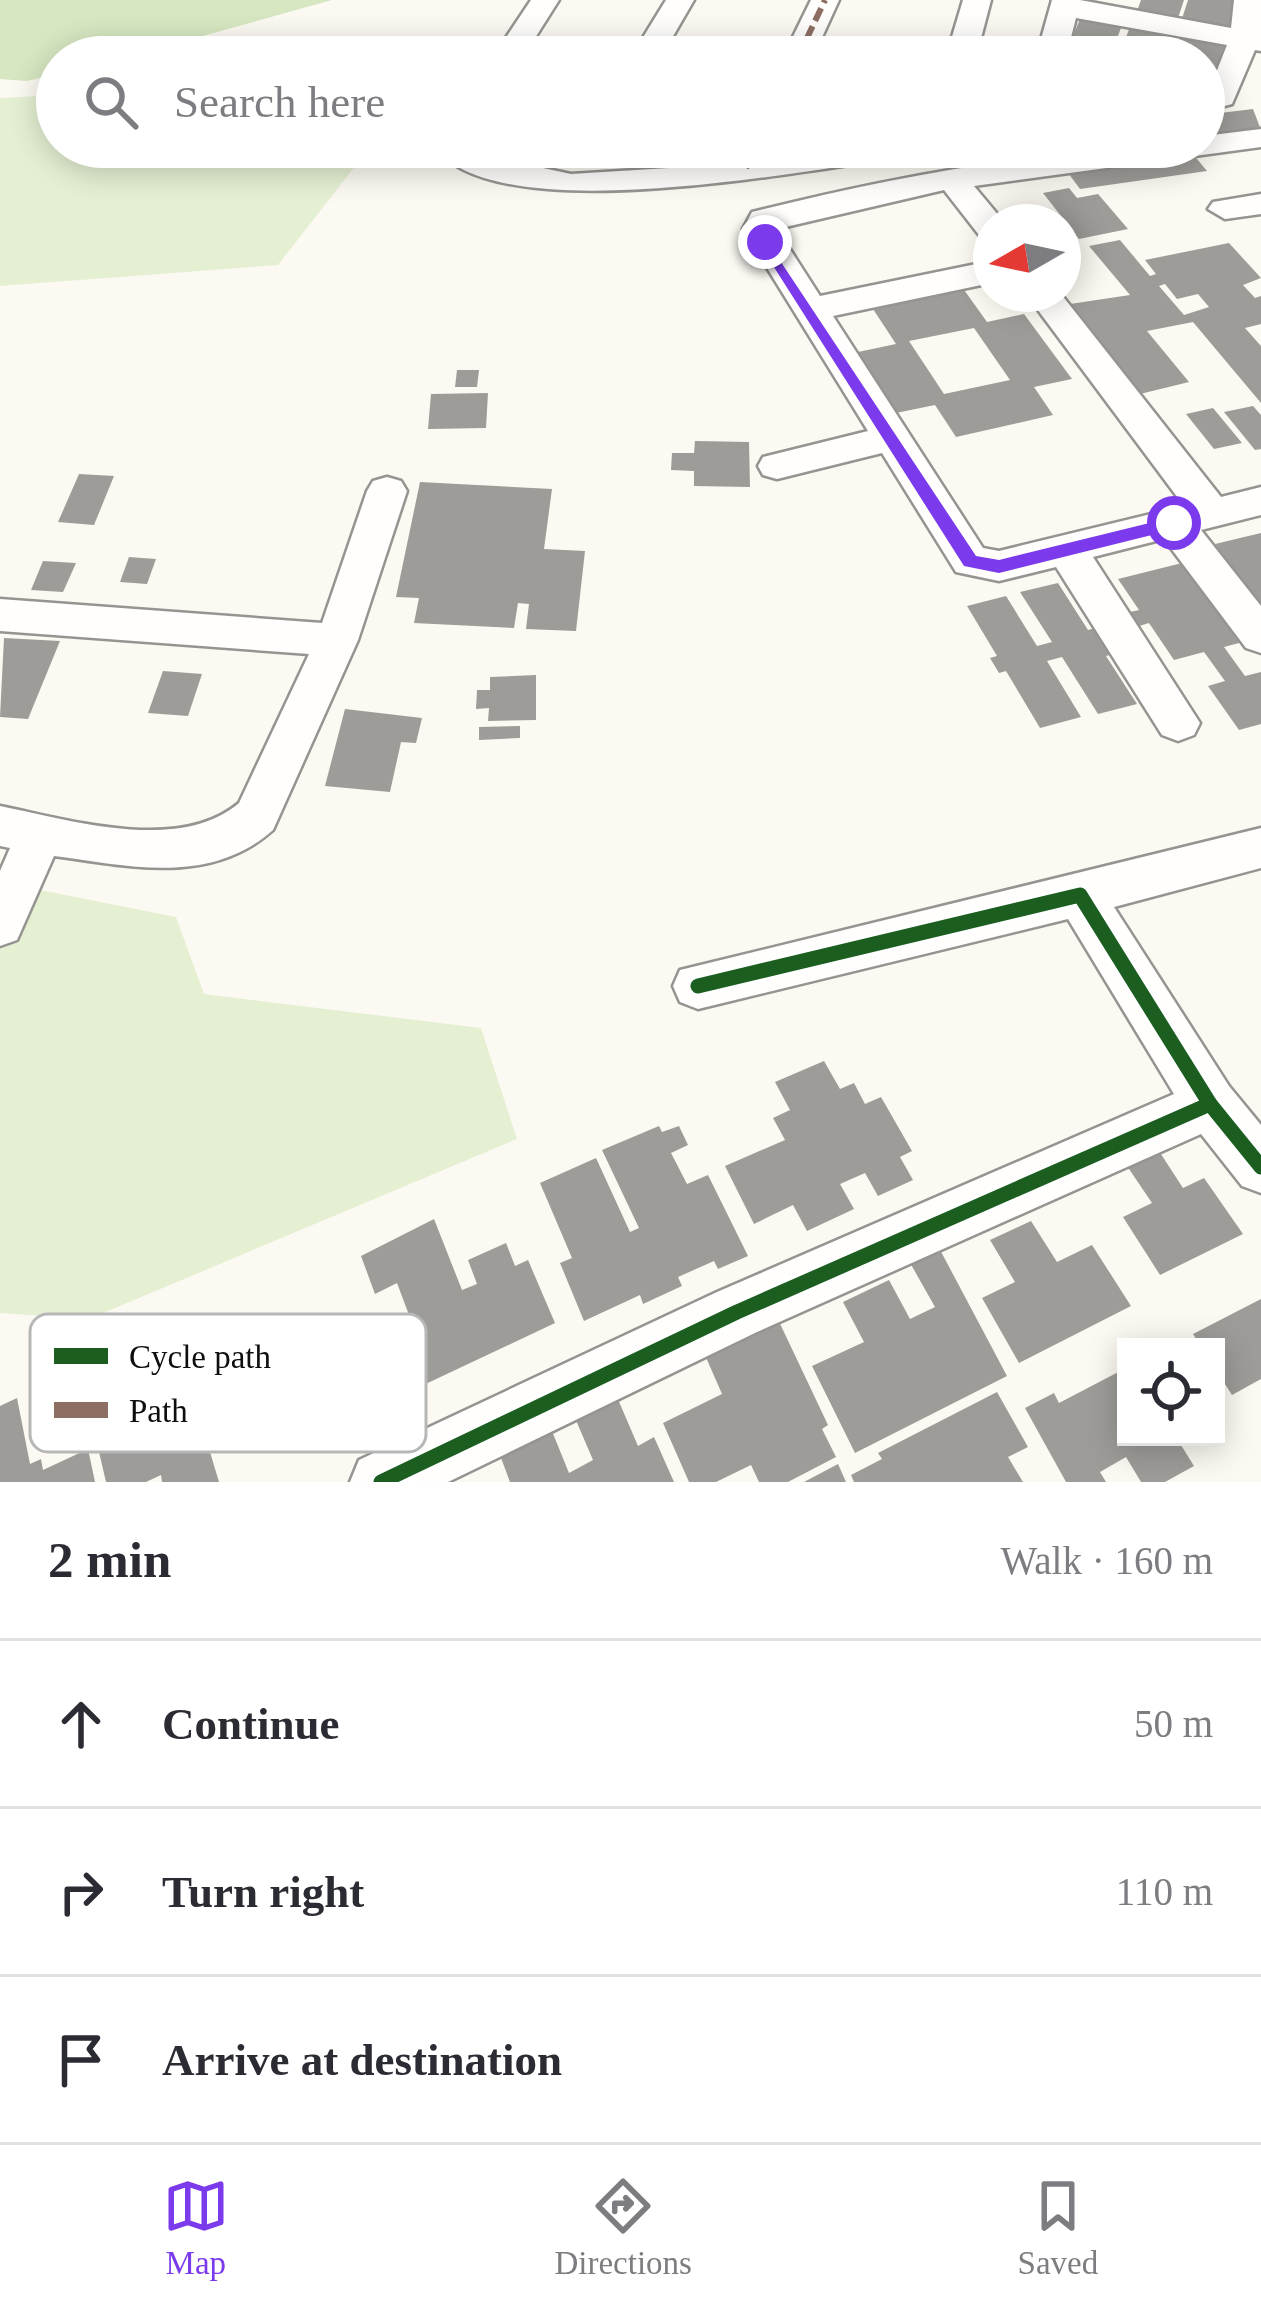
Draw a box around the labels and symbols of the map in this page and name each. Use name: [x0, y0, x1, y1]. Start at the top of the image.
north arrow: [973, 204, 1081, 312]
route end: [738, 215, 792, 269]
route start: [1147, 496, 1201, 550]
legend: [30, 1314, 426, 1452]
text: Cycle path: [129, 1339, 272, 1375]
text: Path: [129, 1393, 188, 1429]

